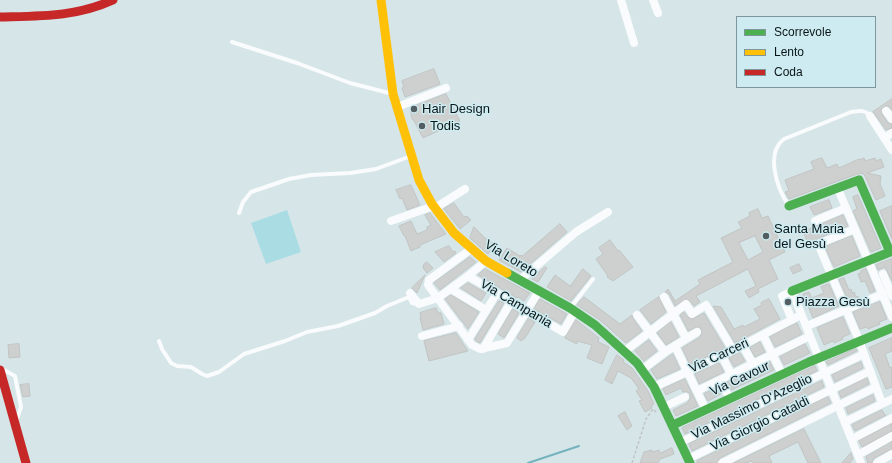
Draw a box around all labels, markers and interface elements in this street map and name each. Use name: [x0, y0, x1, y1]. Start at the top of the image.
legend: [736, 16, 876, 88]
text: Scorrevole: [774, 25, 831, 39]
text: Lento: [774, 45, 804, 59]
text: Coda: [774, 65, 803, 79]
place label: Hair Design: [422, 101, 490, 117]
marker: Hair Design: [409, 104, 419, 114]
place label: Todis: [430, 118, 460, 134]
marker: Todis: [417, 121, 427, 131]
place label: Santa Maria del Gesù: [774, 221, 844, 252]
marker: Santa Maria del Gesù: [761, 231, 771, 241]
street label: Via Loreto: [482, 237, 540, 281]
street label: Via Campania: [477, 276, 555, 332]
place label: Piazza Gesù: [796, 294, 870, 310]
marker: Piazza Gesù: [783, 297, 793, 307]
street label: Via Carceri: [687, 335, 751, 377]
street label: Via Cavour: [708, 358, 772, 400]
street label: Via Massimo D'Azeglio: [689, 371, 815, 443]
street label: Via Giorgio Cataldi: [708, 393, 812, 455]

